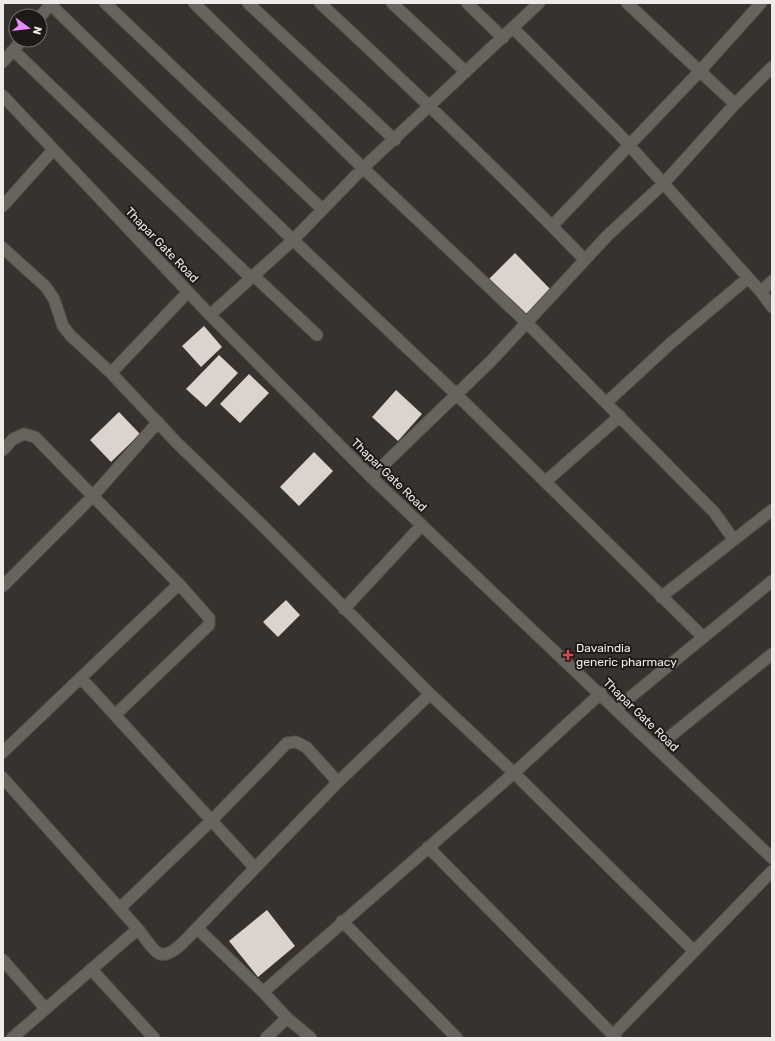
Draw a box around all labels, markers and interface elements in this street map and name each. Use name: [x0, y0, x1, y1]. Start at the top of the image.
north arrow: [8, 8, 48, 48]
text: N: [30, 25, 44, 36]
street label: Thapar Gate Road: [123, 204, 201, 286]
street label: Thapar Gate Road: [348, 436, 430, 514]
place label: Davaindia generic pharmacy: [576, 641, 677, 669]
marker: Davaindia generic pharmacy: [563, 650, 573, 660]
street label: Thapar Gate Road: [600, 676, 682, 754]

